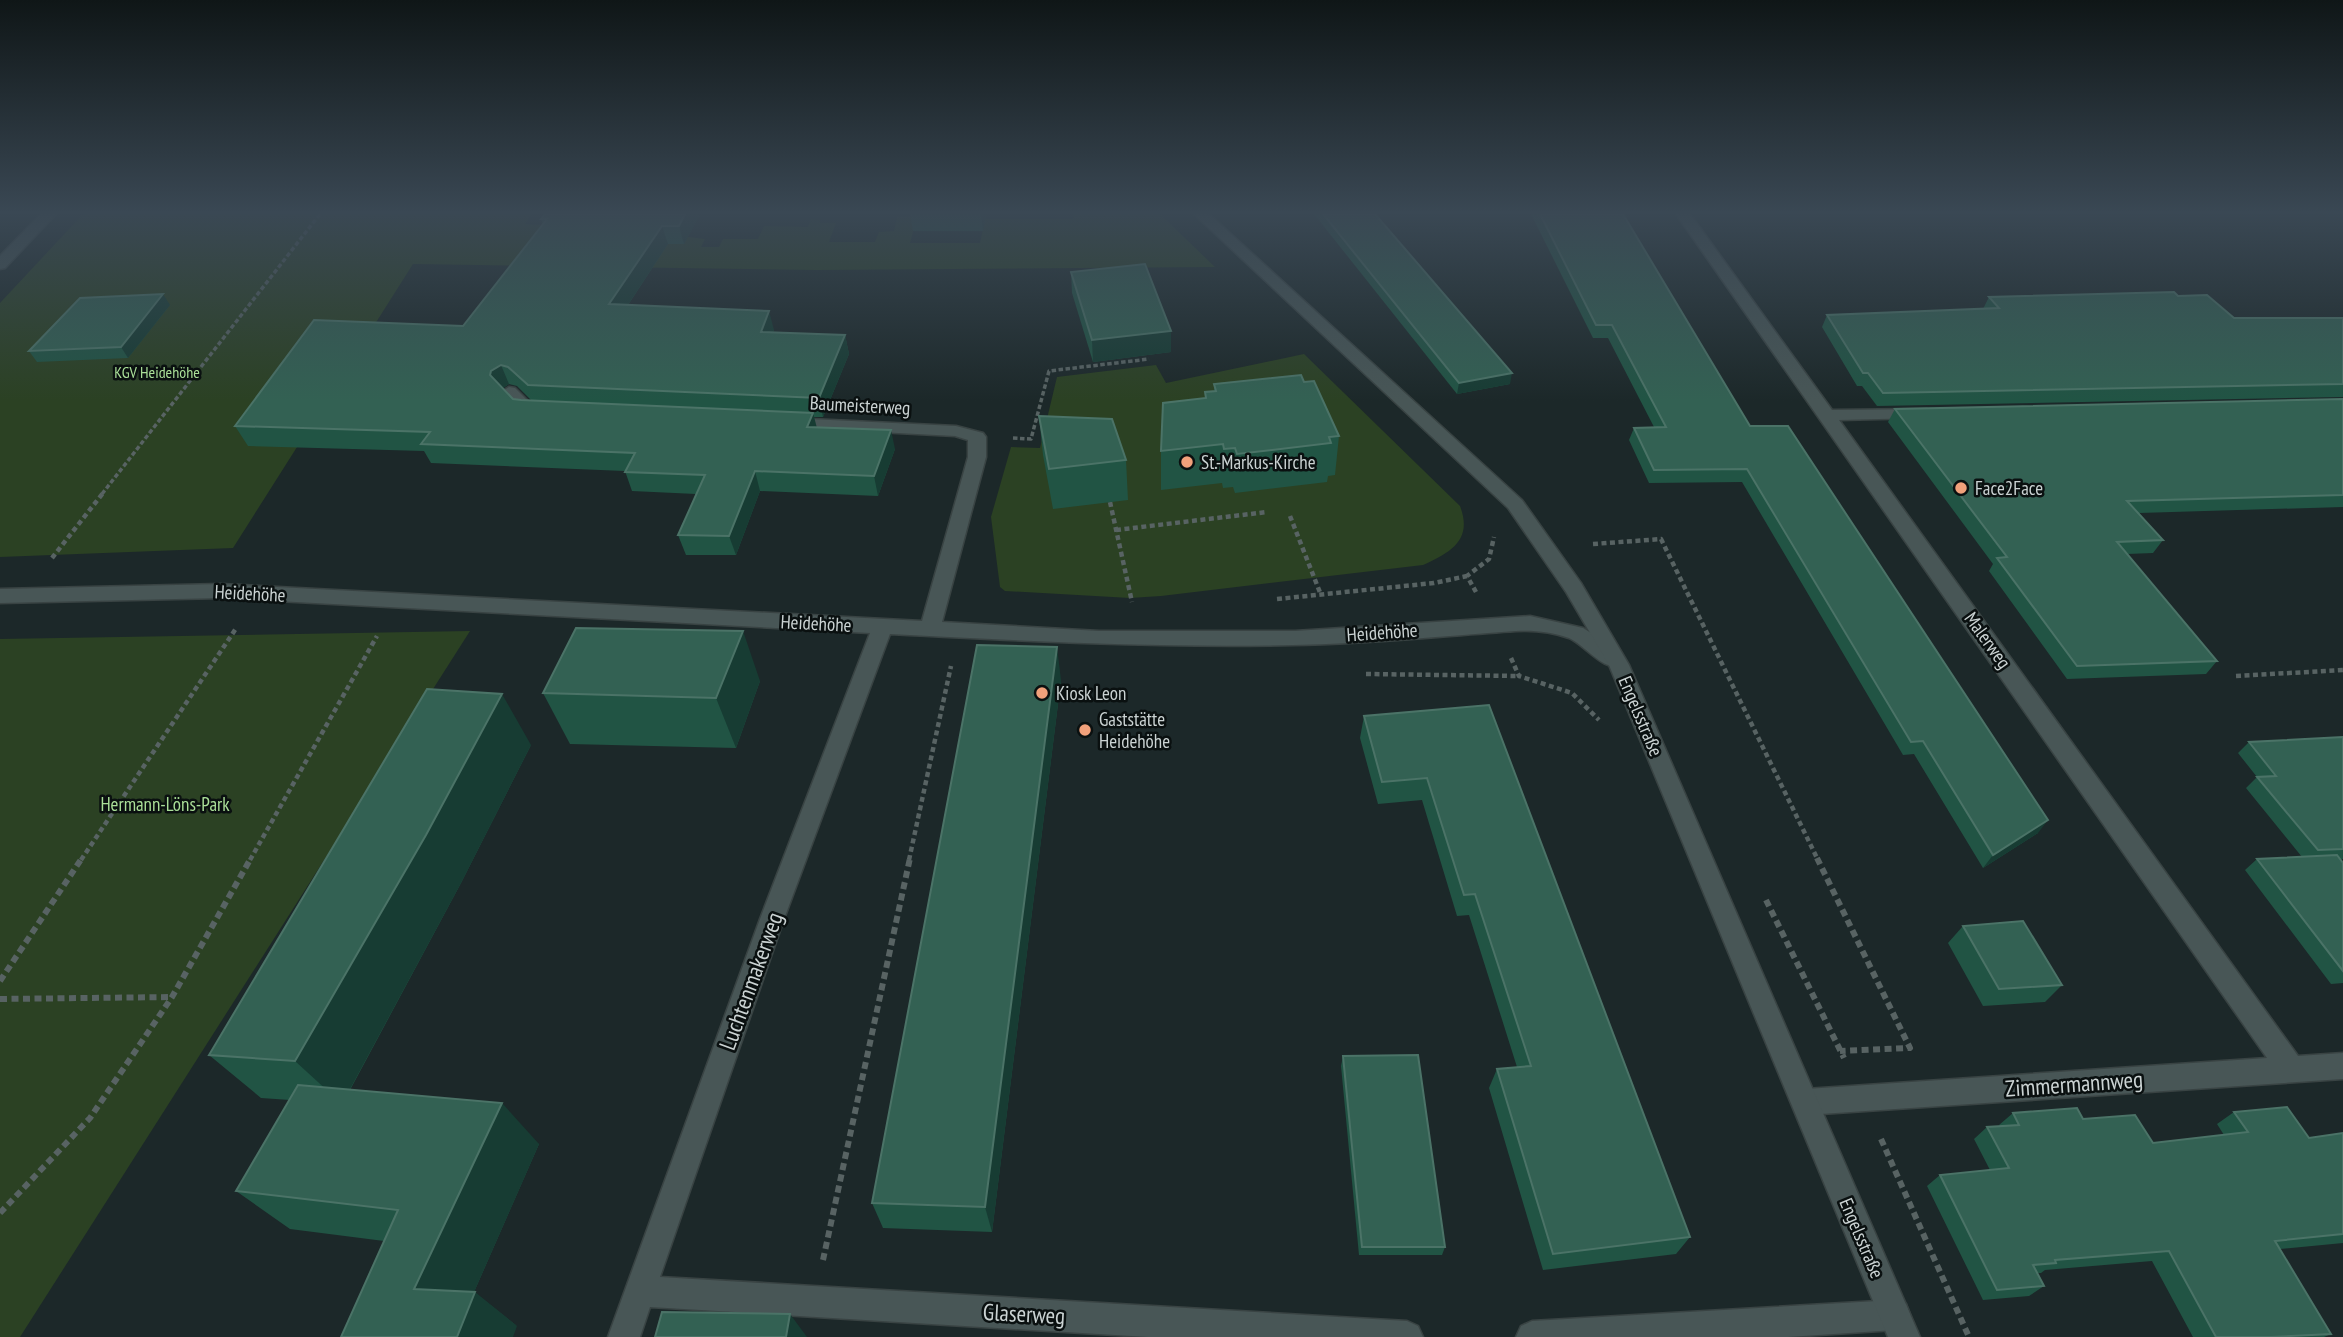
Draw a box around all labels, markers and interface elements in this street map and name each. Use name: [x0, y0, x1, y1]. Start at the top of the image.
park label: KGV Heidehöhe: [114, 362, 200, 382]
street label: Baumeisterweg: [809, 390, 911, 420]
place label: St.-Markus-Kirche: [1201, 450, 1316, 474]
marker: St.-Markus-Kirche: [1179, 454, 1195, 470]
place label: Face2Face: [1975, 476, 2043, 500]
marker: Face2Face: [1953, 480, 1969, 496]
street label: Heidehöhe: [214, 579, 286, 607]
street label: Malerweg: [1959, 607, 2017, 673]
street label: Heidehöhe: [780, 609, 852, 637]
street label: Heidehöhe: [1346, 618, 1418, 646]
street label: Engelsstraße: [1613, 672, 1669, 760]
place label: Kiosk Leon: [1056, 681, 1126, 705]
marker: Kiosk Leon: [1034, 685, 1050, 701]
place label: Gaststätte Heidehöhe: [1099, 707, 1170, 753]
marker: Gaststätte Heidehöhe: [1077, 722, 1093, 738]
park label: Hermann-Löns-Park: [100, 792, 230, 816]
street label: Luchtenmakerweg: [712, 908, 789, 1054]
street label: Zimmermannweg: [2004, 1064, 2144, 1103]
street label: Engelsstraße: [1834, 1194, 1890, 1282]
street label: Glaserweg: [982, 1297, 1066, 1330]

